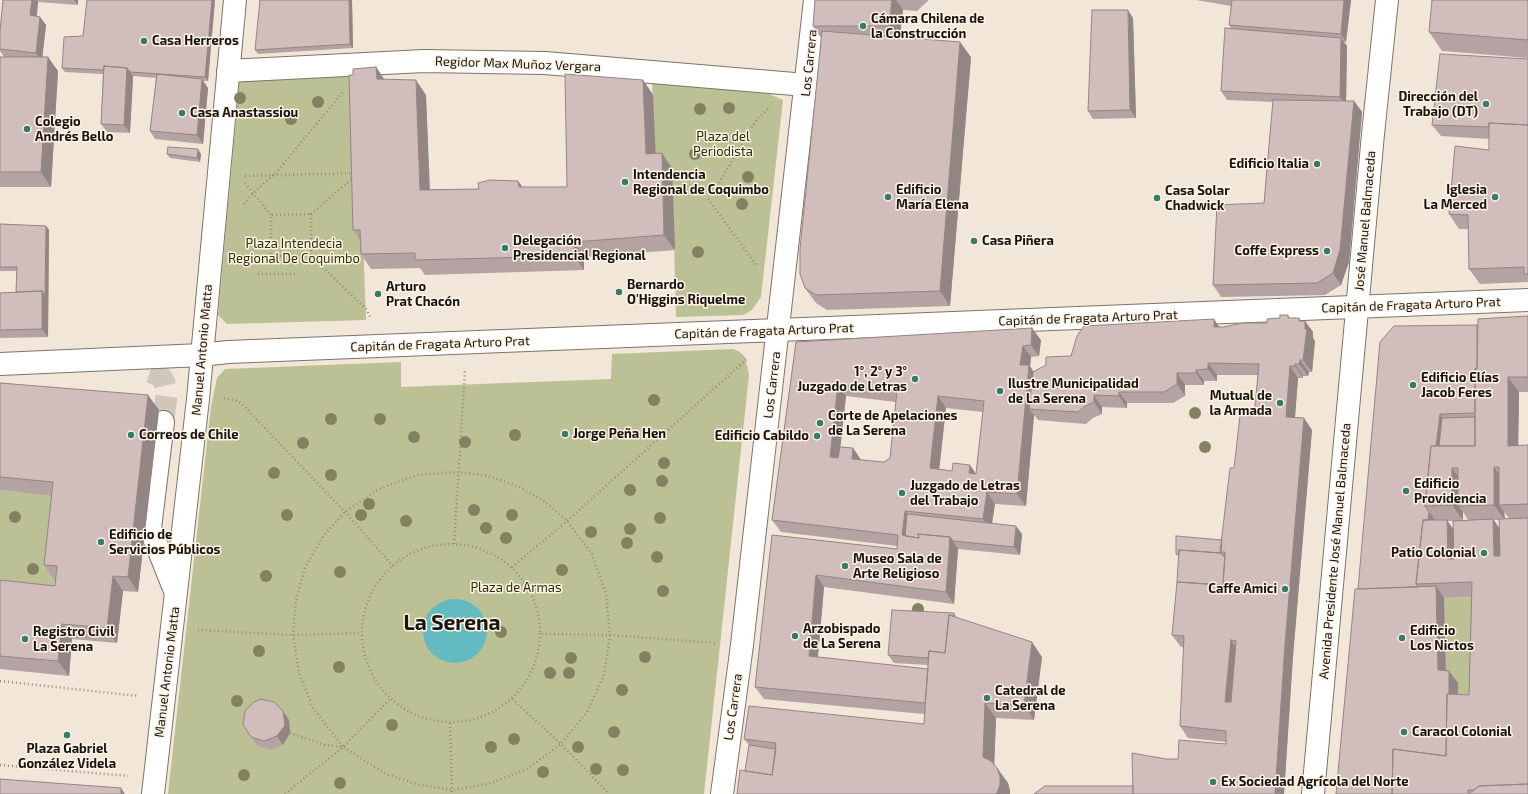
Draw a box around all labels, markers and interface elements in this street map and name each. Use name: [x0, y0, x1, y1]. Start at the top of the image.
place label: Cámara Chilena de la Construcción: [871, 11, 984, 42]
marker: Cámara Chilena de la Construcción: [858, 21, 868, 31]
street label: Los Carrera: [798, 29, 820, 97]
place label: Casa Herreros: [152, 33, 239, 49]
marker: Casa Herreros: [139, 36, 149, 46]
street label: Regidor Max Muñoz Vergara: [435, 53, 601, 75]
place label: Dirección del Trabajo (DT): [1398, 89, 1478, 120]
marker: Dirección del Trabajo (DT): [1481, 99, 1491, 109]
place label: Casa Anastassiou: [190, 105, 298, 121]
marker: Casa Anastassiou: [177, 108, 187, 118]
place label: Colegio Andrés Bello: [35, 114, 113, 145]
marker: Colegio Andrés Bello: [22, 124, 32, 134]
park label: Plaza del Periodista: [693, 129, 753, 160]
street label: José Manuel Balmaceda: [1351, 150, 1379, 292]
place label: Edificio Italia: [1229, 156, 1309, 172]
marker: Edificio Italia: [1312, 159, 1322, 169]
place label: Intendencia Regional de Coquimbo: [633, 167, 769, 198]
marker: Intendencia Regional de Coquimbo: [620, 177, 630, 187]
place label: Edificio María Elena: [896, 182, 969, 213]
place label: Iglesia La Merced: [1424, 182, 1487, 213]
place label: Casa Solar Chadwick: [1165, 183, 1230, 214]
marker: Edificio María Elena: [883, 192, 893, 202]
marker: Iglesia La Merced: [1490, 192, 1500, 202]
marker: Casa Solar Chadwick: [1152, 193, 1162, 203]
place label: Delegación Presidencial Regional: [513, 233, 646, 264]
place label: Casa Piñera: [982, 233, 1054, 249]
park label: Plaza Intendecia Regional De Coquimbo: [228, 236, 360, 267]
marker: Casa Piñera: [969, 236, 979, 246]
marker: Delegación Presidencial Regional: [500, 243, 510, 253]
place label: Coffe Express: [1235, 243, 1319, 259]
marker: Coffe Express: [1322, 246, 1332, 256]
place label: Bernardo O'Higgins Riquelme: [627, 277, 745, 308]
place label: Arturo Prat Chacón: [386, 279, 460, 310]
street label: Manuel Antonio Matta: [188, 284, 216, 416]
marker: Bernardo O'Higgins Riquelme: [614, 287, 624, 297]
marker: Arturo Prat Chacón: [373, 289, 383, 299]
street label: Capitán de Fragata Arturo Prat: [1321, 294, 1501, 316]
street label: Capitán de Fragata Arturo Prat: [998, 307, 1178, 329]
street label: Capitán de Fragata Arturo Prat: [674, 320, 854, 342]
street label: Capitán de Fragata Arturo Prat: [350, 333, 530, 355]
street label: Los Carrera: [760, 350, 784, 420]
place label: 1°, 2° y 3° Juzgado de Letras: [797, 364, 907, 395]
place label: Edificio Elías Jacob Feres: [1421, 370, 1499, 401]
marker: 1°, 2° y 3° Juzgado de Letras: [910, 374, 920, 384]
place label: Ilustre Municipalidad de La Serena: [1008, 376, 1139, 407]
marker: Edificio Elías Jacob Feres: [1408, 380, 1418, 390]
marker: Ilustre Municipalidad de La Serena: [995, 386, 1005, 396]
place label: Mutual de la Armada: [1209, 388, 1272, 419]
marker: Mutual de la Armada: [1275, 398, 1285, 408]
place label: Corte de Apelaciones de La Serena: [828, 408, 957, 439]
marker: Corte de Apelaciones de La Serena: [815, 418, 825, 428]
street label: Avenida Presidente José Manuel Balmaceda: [1316, 422, 1354, 680]
place label: Jorge Peña Hen: [573, 426, 666, 442]
place label: Correos de Chile: [139, 427, 239, 443]
place label: Edificio Cabildo: [715, 428, 809, 444]
marker: Jorge Peña Hen: [560, 429, 570, 439]
marker: Correos de Chile: [126, 430, 136, 440]
marker: Edificio Cabildo: [812, 431, 822, 441]
place label: Edificio Providencia: [1414, 476, 1486, 507]
place label: Juzgado de Letras del Trabajo: [910, 478, 1020, 509]
marker: Edificio Providencia: [1401, 486, 1411, 496]
marker: Juzgado de Letras del Trabajo: [897, 488, 907, 498]
place label: Edificio de Servicios Públicos: [109, 527, 220, 558]
marker: Edificio de Servicios Públicos: [96, 537, 106, 547]
place label: Patio Colonial: [1391, 545, 1476, 561]
marker: Patio Colonial: [1479, 548, 1489, 558]
place label: Museo Sala de Arte Religioso: [853, 551, 942, 582]
marker: Museo Sala de Arte Religioso: [840, 561, 850, 571]
park label: Plaza de Armas: [470, 580, 562, 596]
place label: Caffe Amici: [1208, 581, 1277, 597]
marker: Caffe Amici: [1280, 584, 1290, 594]
street label: Manuel Antonio Matta: [151, 606, 183, 738]
district label: La Serena: [403, 610, 501, 636]
place label: Arzobispado de La Serena: [803, 621, 881, 652]
place label: Edificio Los Nictos: [1410, 623, 1474, 654]
place label: Registro Civil La Serena: [33, 624, 114, 655]
marker: Arzobispado de La Serena: [790, 631, 800, 641]
marker: Edificio Los Nictos: [1397, 633, 1407, 643]
marker: Registro Civil La Serena: [20, 634, 30, 644]
street label: Los Carrera: [721, 672, 745, 742]
place label: Catedral de La Serena: [995, 683, 1066, 714]
marker: Catedral de La Serena: [982, 693, 992, 703]
place label: Caracol Colonial: [1412, 724, 1512, 740]
marker: Caracol Colonial: [1399, 727, 1409, 737]
marker: Plaza Gabriel González Videla: [62, 730, 72, 740]
place label: Plaza Gabriel González Videla: [18, 741, 116, 772]
place label: Ex Sociedad Agrícola del Norte: [1221, 774, 1409, 790]
marker: Ex Sociedad Agrícola del Norte: [1208, 777, 1218, 787]

